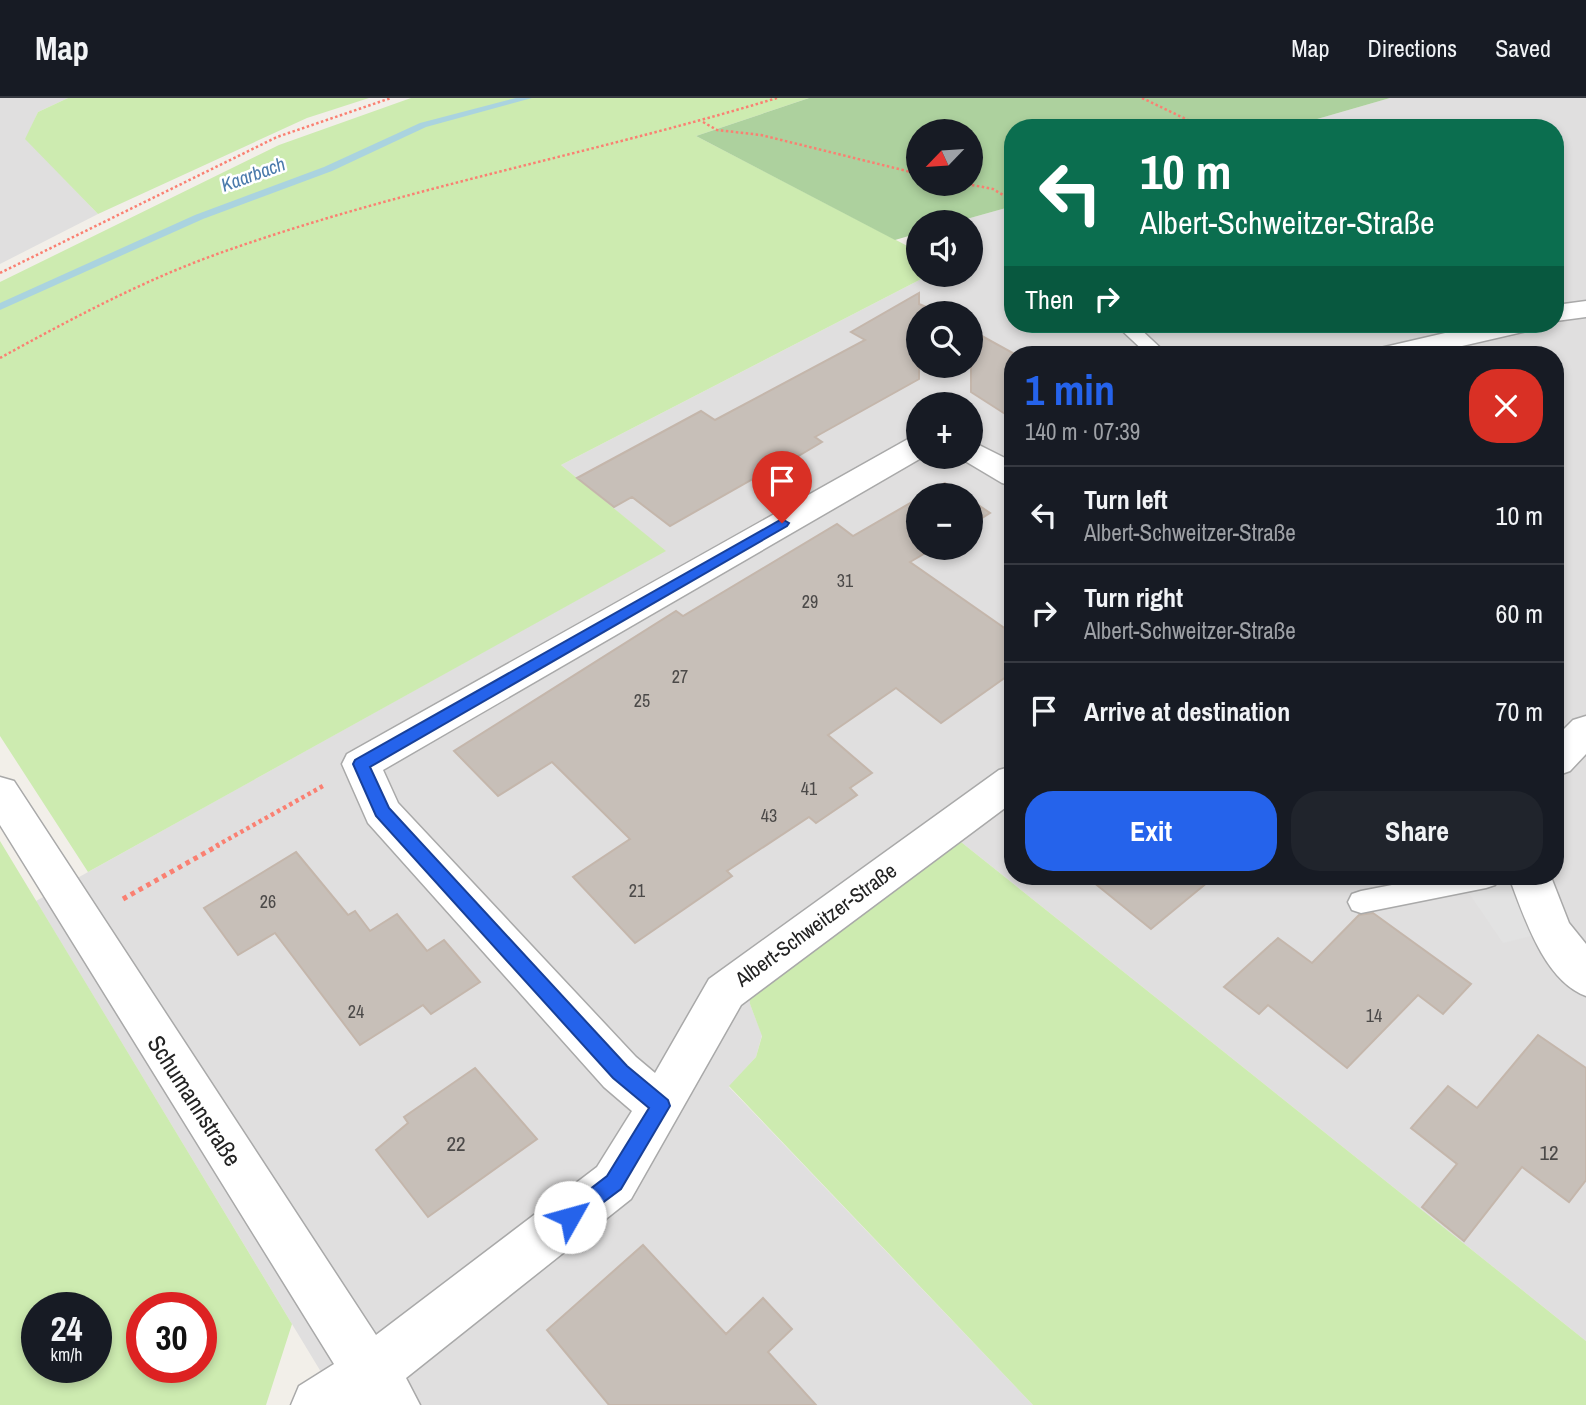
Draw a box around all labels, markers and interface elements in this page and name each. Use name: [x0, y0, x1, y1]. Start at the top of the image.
text: Map: [35, 26, 89, 70]
text: Map: [1291, 32, 1329, 64]
text: Directions: [1367, 32, 1457, 64]
text: Saved: [1495, 32, 1551, 64]
north arrow: [906, 119, 984, 196]
map controls: [906, 119, 983, 560]
text: 10 m: [1140, 138, 1232, 204]
icon: left: [1025, 147, 1116, 238]
water label: Kaarbach: [217, 150, 289, 198]
text: Albert-Schweitzer-Straße: [1140, 201, 1435, 244]
button: sound: [906, 210, 983, 287]
icon: right: [1088, 280, 1126, 318]
text: Then: [1025, 282, 1074, 317]
button: search: [906, 301, 983, 378]
text: 1 min: [1025, 362, 1115, 418]
button: close: [1469, 369, 1543, 443]
button: +: [906, 392, 983, 469]
text: 140 m · 07:39: [1025, 416, 1140, 447]
pin: [752, 451, 812, 523]
icon: arrive: [763, 462, 801, 500]
text: Turn left: [1084, 482, 1168, 517]
button: −: [906, 483, 983, 560]
icon: left: [1025, 496, 1063, 534]
text: 10 m: [1496, 498, 1543, 533]
text: Albert-Schweitzer-Straße: [1084, 517, 1296, 548]
house number: 31: [837, 568, 854, 593]
text: Turn right: [1084, 580, 1183, 615]
house number: 29: [802, 589, 818, 614]
icon: right: [1025, 594, 1063, 632]
text: 60 m: [1496, 596, 1543, 631]
text: Albert-Schweitzer-Straße: [1084, 615, 1296, 646]
house number: 27: [672, 664, 688, 689]
house number: 25: [634, 688, 650, 713]
icon: arrive: [1025, 692, 1063, 730]
text: Arrive at destination: [1084, 694, 1290, 729]
text: 70 m: [1496, 694, 1543, 729]
house number: 41: [801, 776, 818, 801]
button: Exit: [1025, 791, 1277, 871]
button: Share: [1291, 791, 1543, 871]
house number: 43: [761, 803, 777, 828]
street label: Albert-Schweitzer-Straße: [728, 856, 902, 994]
house number: 21: [629, 878, 646, 903]
house number: 26: [260, 889, 276, 914]
house number: 24: [348, 999, 364, 1024]
house number: 14: [1366, 1003, 1382, 1028]
street label: Schumannstraße: [141, 1029, 249, 1172]
house number: 22: [446, 1129, 466, 1158]
house number: 12: [1539, 1138, 1559, 1167]
position arrow: [533, 1180, 607, 1254]
speed limit sign: 30: [126, 1292, 217, 1383]
text: 24: [51, 1305, 82, 1352]
text: km/h: [51, 1342, 83, 1367]

